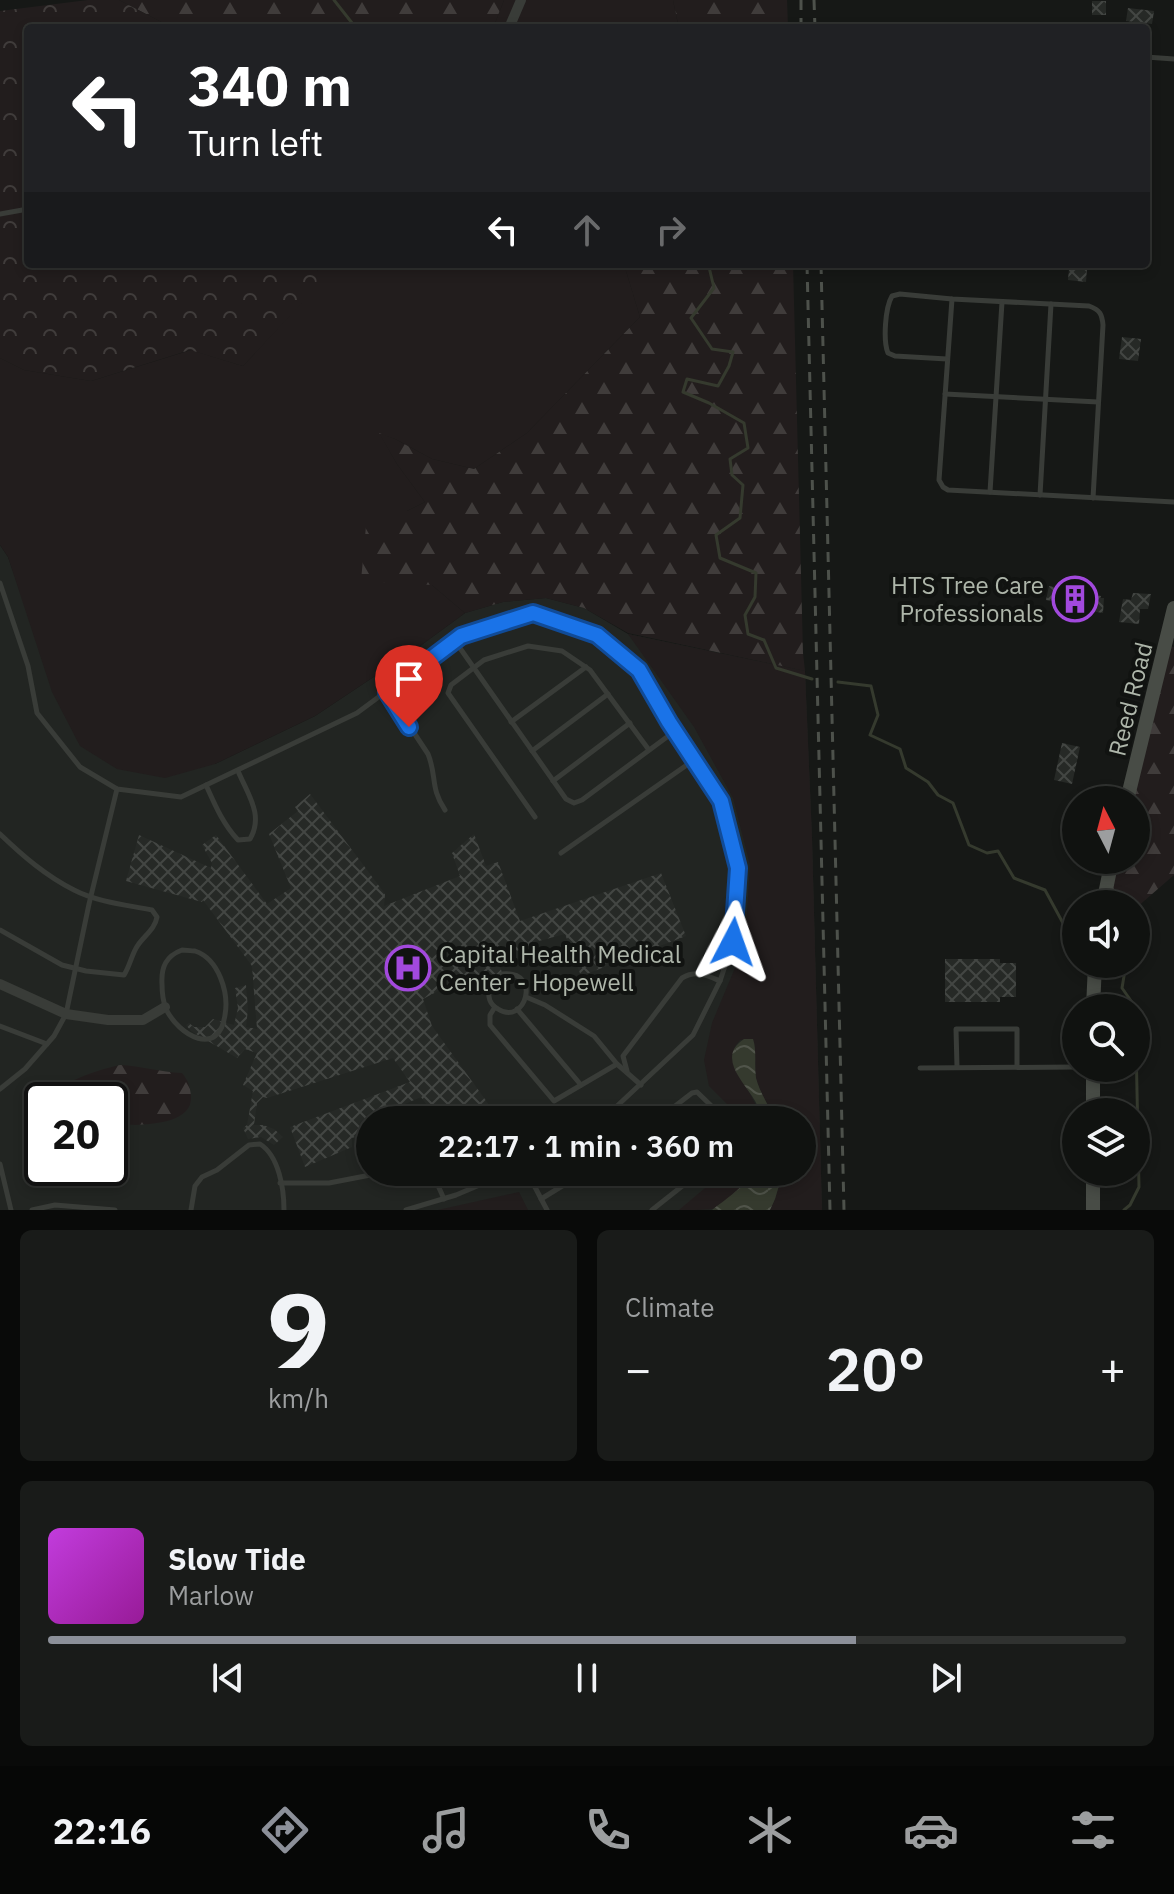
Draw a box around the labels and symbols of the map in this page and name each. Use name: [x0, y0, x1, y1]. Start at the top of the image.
place label: HTS Tree Care Professionals: [891, 569, 1044, 629]
building icon: HTS Tree Care Professionals: [1051, 575, 1099, 623]
street label: Reed Road: [1100, 639, 1160, 759]
pin: [375, 645, 443, 727]
north arrow: [1062, 786, 1150, 874]
position arrow: [691, 900, 775, 984]
place label: Capital Health Medical Center - Hopewell: [439, 938, 681, 998]
hospital icon: Capital Health Medical Center - Hopewell: [384, 944, 432, 992]
speed limit sign: 20: [24, 1082, 128, 1186]

